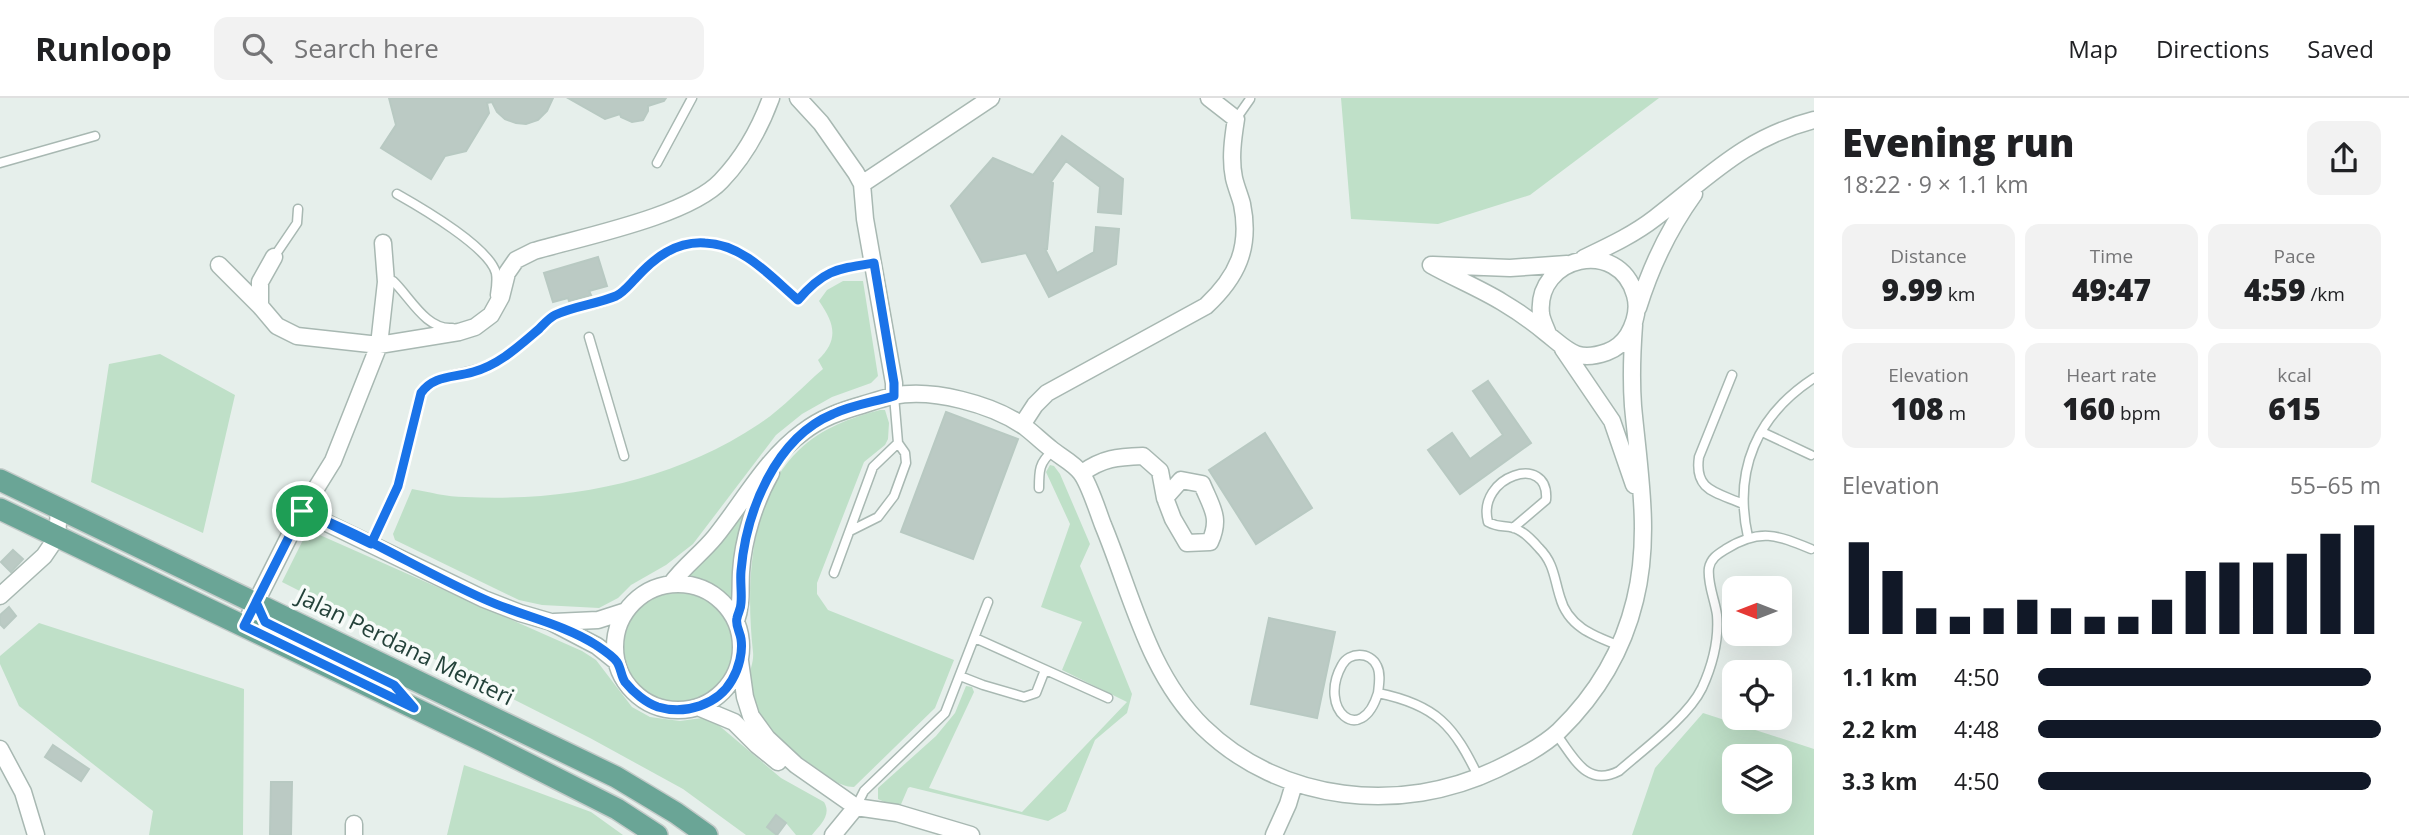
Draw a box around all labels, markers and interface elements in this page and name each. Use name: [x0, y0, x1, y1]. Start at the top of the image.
search box: [214, 17, 704, 80]
text: Runloop: [35, 26, 172, 71]
icon: search: [238, 29, 276, 67]
text: Search here: [294, 30, 439, 66]
text: Map: [2068, 32, 2118, 65]
text: Directions: [2156, 32, 2269, 65]
text: Saved: [2307, 32, 2374, 65]
text: Evening run: [1842, 116, 2074, 168]
button: share: [2307, 121, 2381, 195]
text: 18:22 · 9 × 1.1 km: [1842, 168, 2029, 200]
text: Distance: [1890, 243, 1967, 269]
text: Time: [2090, 243, 2133, 269]
text: Pace: [2274, 243, 2315, 269]
text: 9.99: [1882, 269, 1943, 310]
text: 49:47: [2072, 269, 2151, 310]
text: 4:59: [2244, 269, 2305, 310]
text: km: [1943, 281, 1975, 307]
text: /km: [2305, 281, 2345, 307]
text: Elevation: [1888, 362, 1969, 388]
text: Heart rate: [2066, 362, 2157, 388]
text: kcal: [2277, 362, 2312, 388]
text: 108: [1891, 388, 1944, 429]
text: 160: [2062, 388, 2115, 429]
text: 615: [2268, 388, 2321, 429]
text: m: [1944, 400, 1966, 426]
text: bpm: [2115, 400, 2161, 426]
text: Elevation: [1842, 469, 1940, 501]
text: 55–65 m: [2290, 469, 2381, 501]
pin: [272, 481, 332, 541]
icon: arrive: [283, 492, 321, 530]
north arrow: [1722, 576, 1792, 646]
map controls: [1722, 576, 1792, 814]
street label: Jalan Perdana Menteri: [290, 579, 520, 712]
button: locate: [1722, 660, 1792, 730]
text: 1.1 km: [1842, 661, 1918, 693]
text: 4:50: [1954, 661, 2000, 693]
text: 2.2 km: [1842, 713, 1918, 745]
text: 4:48: [1954, 713, 2000, 745]
button: layers: [1722, 744, 1792, 814]
text: 3.3 km: [1842, 765, 1918, 797]
text: 4:50: [1954, 765, 2000, 797]

